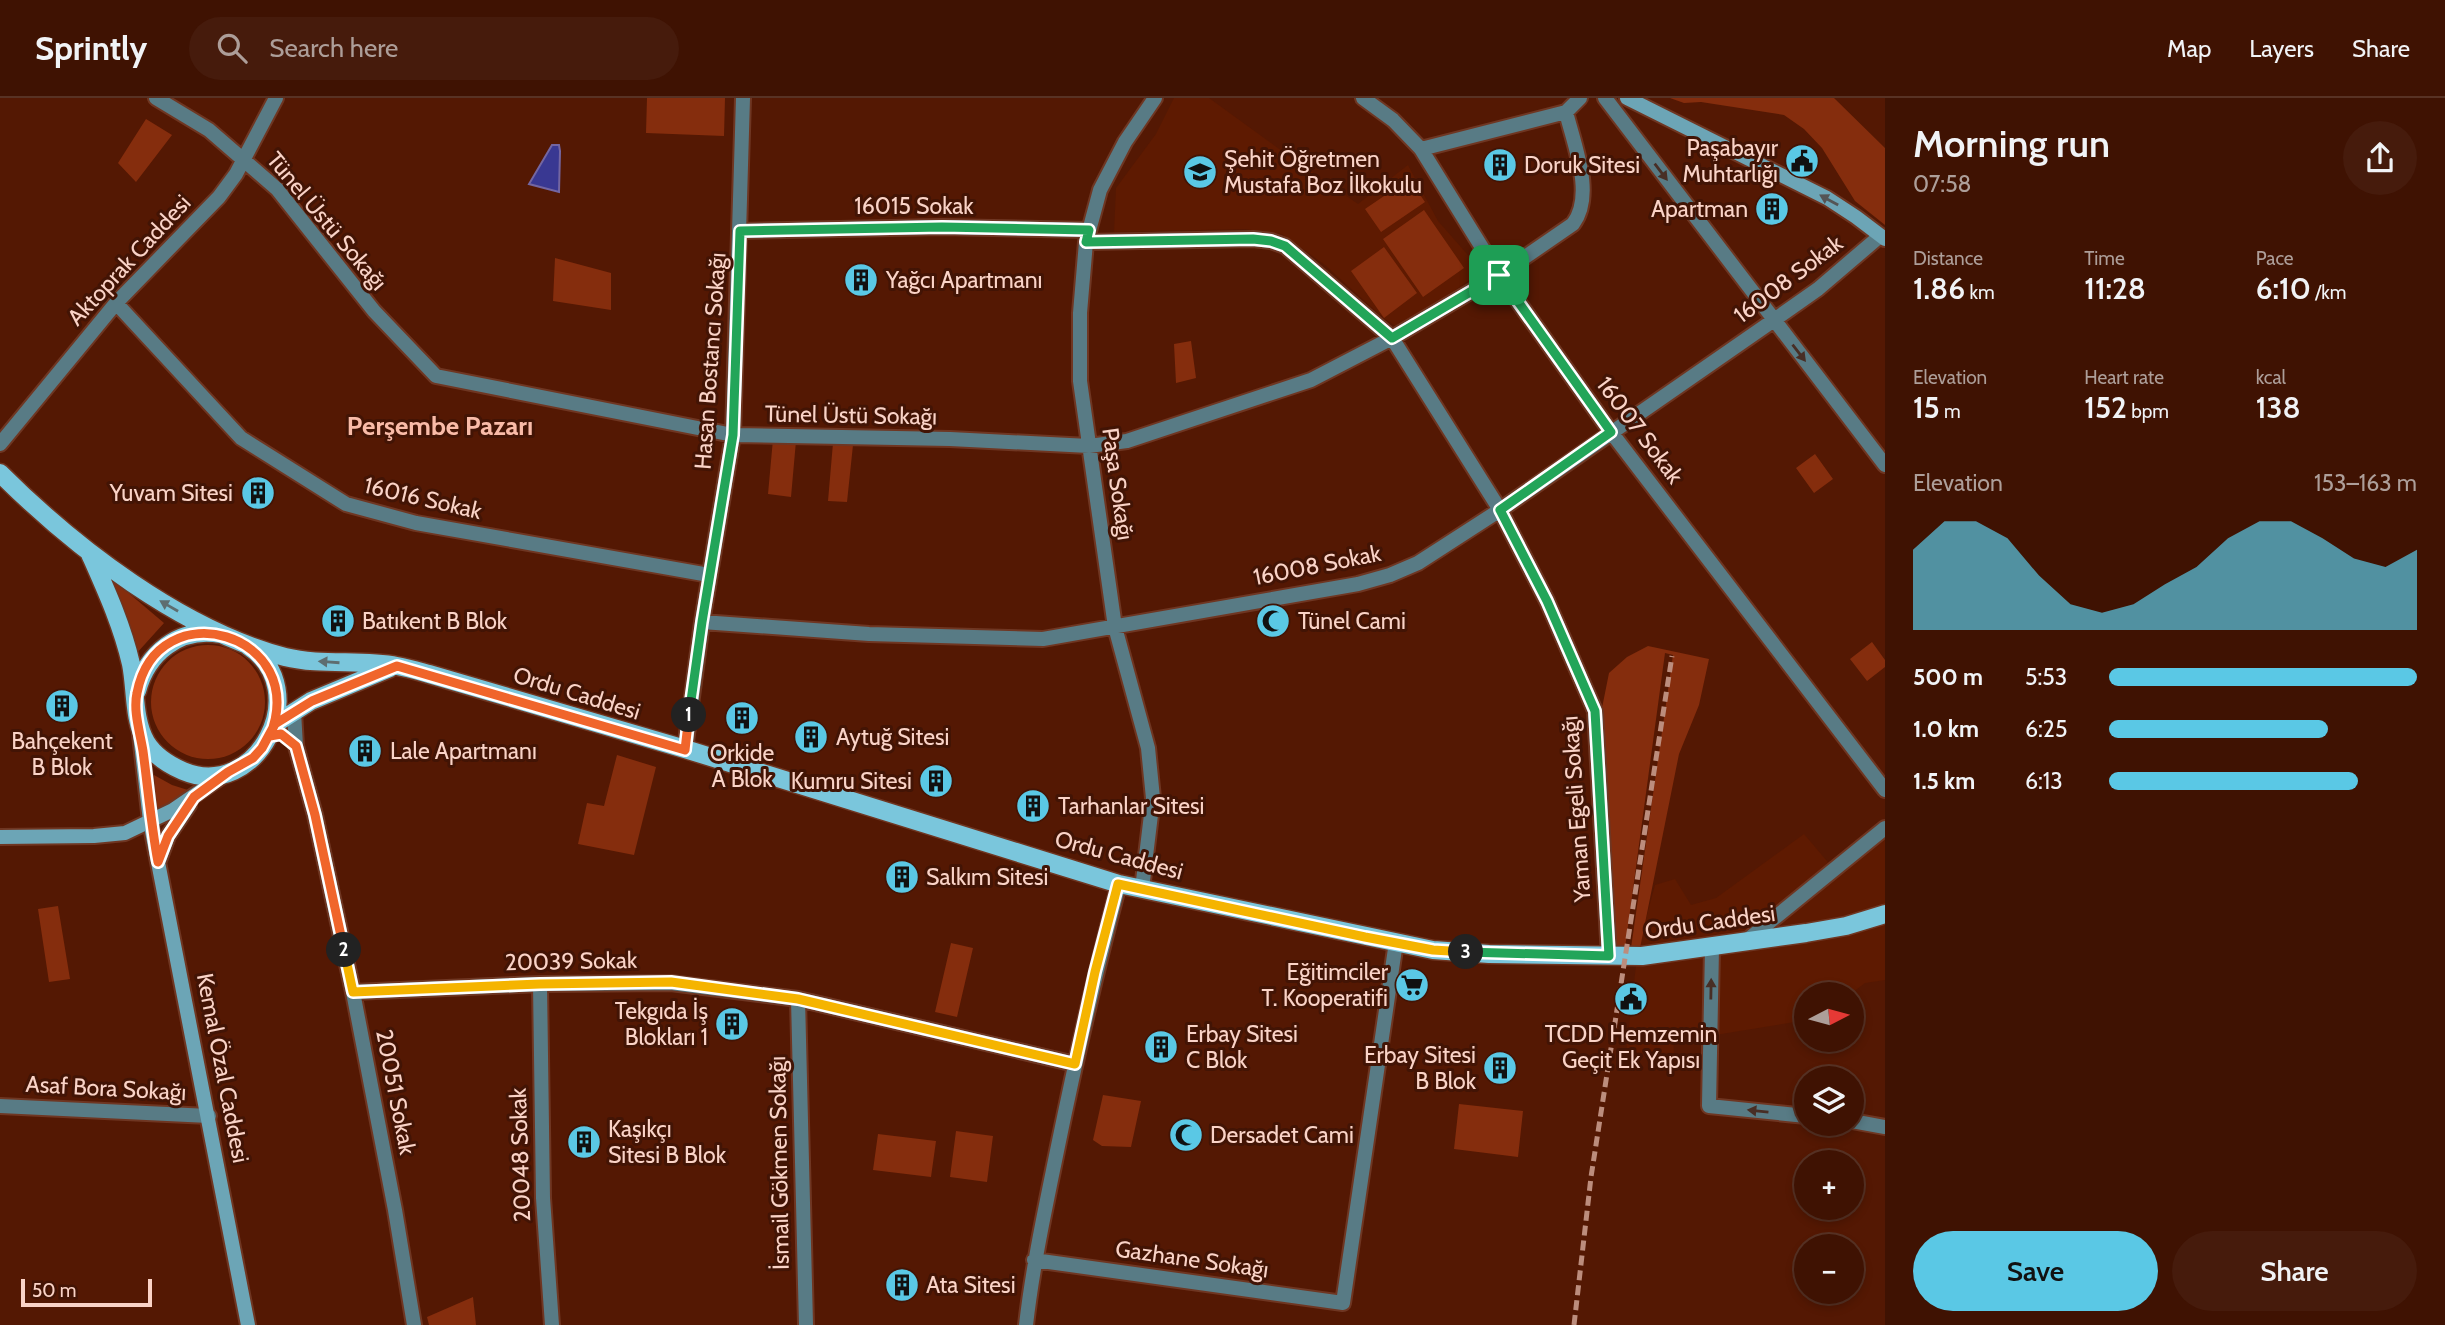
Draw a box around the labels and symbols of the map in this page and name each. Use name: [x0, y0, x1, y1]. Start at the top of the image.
place label: Paşabayır Muhtarlığı: [1683, 134, 1779, 188]
public building icon: Paşabayır Muhtarlığı: [1783, 142, 1821, 180]
place label: Şehit Öğretmen Mustafa Boz İlkokulu: [1224, 145, 1422, 199]
street label: Tünel Üstü Sokağı: [261, 146, 393, 296]
building icon: Doruk Sitesi: [1481, 146, 1519, 184]
place label: Doruk Sitesi: [1524, 151, 1640, 179]
school or university icon: Şehit Öğretmen Mustafa Boz İlkokulu: [1181, 153, 1219, 191]
one-way arrow: [1654, 163, 1668, 181]
street label: Aktoprak Caddesi: [61, 189, 197, 331]
building icon: Apartman: [1753, 190, 1791, 228]
street label: 16015 Sokak: [854, 192, 974, 220]
one-way arrow: [1820, 194, 1839, 206]
place label: Apartman: [1651, 195, 1748, 223]
street label: 16008 Sokak: [1728, 228, 1849, 329]
pin: [1469, 245, 1529, 305]
street label: Hasan Bostancı Sokağı: [688, 252, 732, 470]
building icon: Yağcı Apartmanı: [842, 261, 880, 299]
place label: Yağcı Apartmanı: [885, 266, 1042, 294]
one-way arrow: [1792, 344, 1806, 362]
street label: 16007 Sokak: [1591, 371, 1690, 490]
street label: Tünel Üstü Sokağı: [765, 400, 937, 430]
district label: Perşembe Pazarı: [347, 410, 533, 442]
street label: Paşa Sokağı: [1096, 426, 1140, 542]
street label: 16016 Sokak: [361, 471, 485, 525]
building icon: Yuvam Sitesi: [239, 474, 277, 512]
place label: Yuvam Sitesi: [109, 479, 233, 507]
street label: 16008 Sokak: [1251, 539, 1384, 591]
one-way arrow: [159, 600, 178, 612]
building icon: Batıkent B Blok: [319, 602, 357, 640]
mosque icon: Tünel Cami: [1254, 602, 1292, 640]
place label: Batıkent B Blok: [362, 607, 508, 635]
place label: Tünel Cami: [1298, 607, 1406, 635]
one-way arrow: [317, 656, 339, 667]
street label: Ordu Caddesi: [510, 660, 644, 726]
building icon: Bahçekent B Blok: [43, 687, 81, 725]
pin: 1: [672, 698, 706, 732]
building icon: Orkide A Blok: [723, 699, 761, 737]
street label: Yaman Egeli Sokağı: [1556, 715, 1597, 904]
building icon: Aytuğ Sitesi: [792, 718, 830, 756]
place label: Aytuğ Sitesi: [836, 723, 949, 751]
place label: Bahçekent B Blok: [11, 727, 113, 781]
building icon: Lale Apartmanı: [346, 732, 384, 770]
place label: Lale Apartmanı: [390, 737, 537, 765]
place label: Orkide A Blok: [710, 739, 774, 793]
building icon: Kumru Sitesi: [917, 762, 955, 800]
place label: Kumru Sitesi: [791, 767, 912, 795]
building icon: Tarhanlar Sitesi: [1014, 787, 1052, 825]
place label: Tarhanlar Sitesi: [1058, 792, 1204, 820]
street label: Ordu Caddesi: [1052, 824, 1186, 886]
building icon: Salkım Sitesi: [883, 858, 921, 896]
place label: Salkım Sitesi: [926, 863, 1048, 891]
street label: Ordu Caddesi: [1643, 899, 1777, 945]
pin: 2: [326, 932, 362, 968]
pin: 3: [1448, 934, 1484, 970]
street label: 20039 Sokak: [505, 946, 638, 976]
place label: Eğitimciler T. Kooperatifi: [1262, 958, 1389, 1012]
supermarket icon: Eğitimciler T. Kooperatifi: [1393, 966, 1431, 1004]
street label: Kemal Özal Caddesi: [191, 971, 255, 1165]
one-way arrow: [1705, 977, 1717, 999]
public building icon: TCDD Hemzemin Geçit Ek Yapısı: [1612, 980, 1650, 1018]
north arrow: [1794, 982, 1864, 1052]
place label: Tekgıda İş Blokları 1: [615, 997, 708, 1051]
building icon: Tekgıda İş Blokları 1: [713, 1005, 751, 1043]
place label: Erbay Sitesi C Blok: [1186, 1020, 1298, 1074]
place label: TCDD Hemzemin Geçit Ek Yapısı: [1545, 1020, 1717, 1074]
street label: 20051 Sokak: [370, 1027, 422, 1158]
building icon: Erbay Sitesi C Blok: [1142, 1028, 1180, 1066]
place label: Erbay Sitesi B Blok: [1364, 1041, 1477, 1095]
building icon: Erbay Sitesi B Blok: [1481, 1049, 1519, 1087]
street label: İsmail Gökmen Sokağı: [763, 1056, 795, 1270]
street label: Asaf Bora Sokağı: [25, 1070, 187, 1106]
street label: 20048 Sokak: [504, 1087, 536, 1223]
one-way arrow: [1746, 1105, 1768, 1116]
place label: Kaşıkçı Sitesi B Blok: [608, 1115, 727, 1169]
mosque icon: Dersadet Cami: [1167, 1116, 1205, 1154]
place label: Dersadet Cami: [1210, 1121, 1354, 1149]
building icon: Kaşıkçı Sitesi B Blok: [565, 1123, 603, 1161]
street label: Gazhane Sokağı: [1114, 1234, 1270, 1284]
building icon: Ata Sitesi: [883, 1266, 921, 1304]
place label: Ata Sitesi: [926, 1271, 1016, 1299]
scale bar: [21, 1276, 152, 1308]

